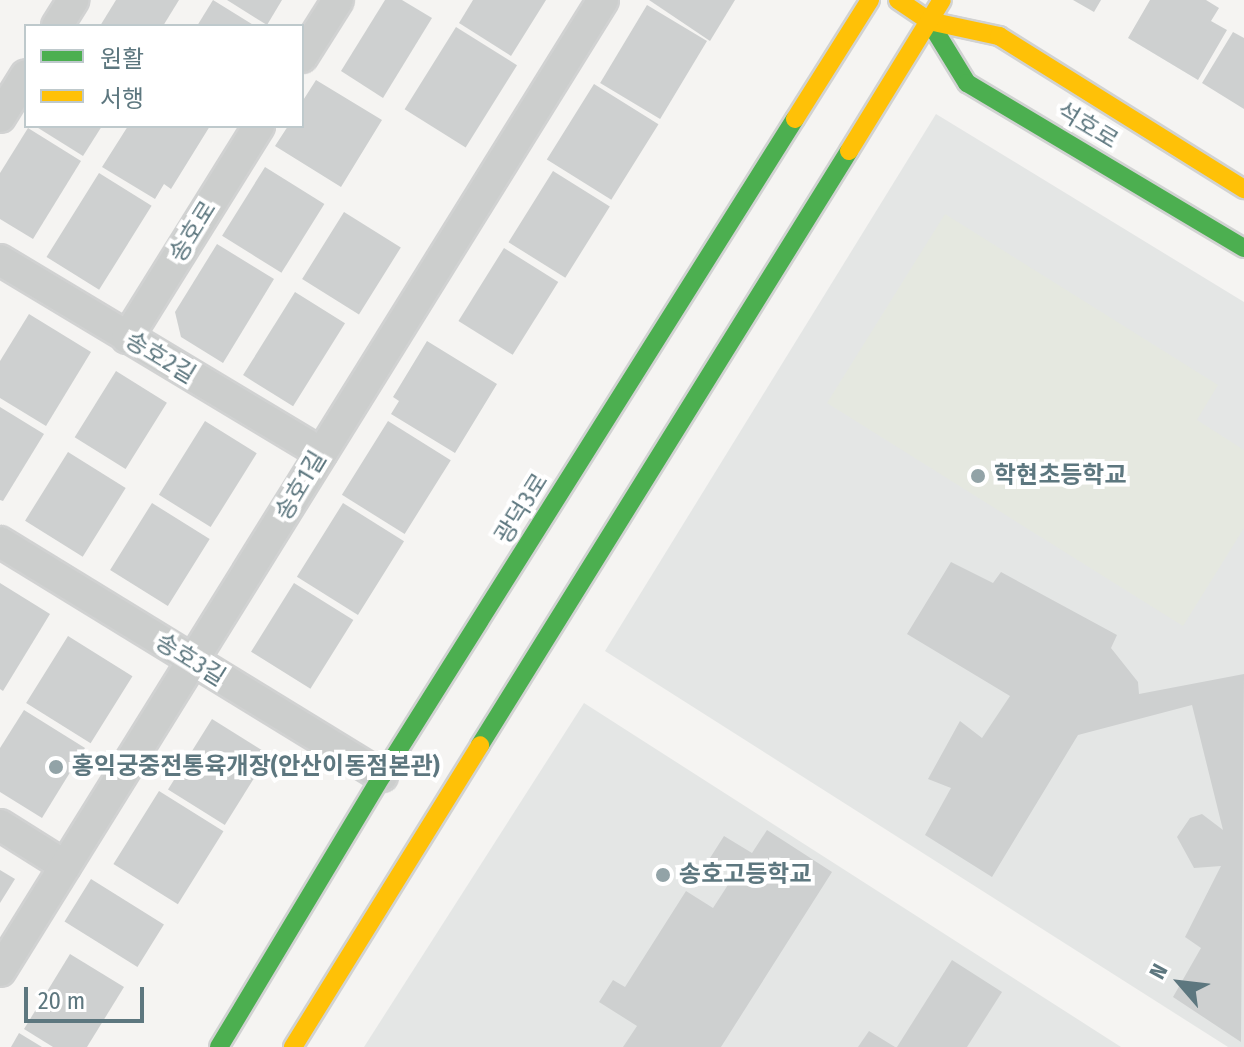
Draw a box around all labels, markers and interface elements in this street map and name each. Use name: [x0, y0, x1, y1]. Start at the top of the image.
legend: [24, 24, 304, 128]
text: 원활: [100, 45, 144, 73]
text: 서행: [100, 85, 144, 113]
street label: 석호로: [1051, 97, 1123, 155]
street label: 송호로: [163, 196, 223, 268]
street label: 송호2길: [120, 326, 200, 390]
street label: 송호1길: [269, 446, 333, 526]
place label: 학현초등학교: [994, 462, 1126, 490]
marker: 학현초등학교: [969, 467, 987, 485]
street label: 광덕3로: [489, 469, 555, 549]
street label: 송호3길: [150, 627, 230, 693]
place label: 홍익궁중전통육개장(안산이동점본관): [72, 753, 440, 781]
marker: 홍익궁중전통육개장(안산이동점본관): [47, 758, 65, 776]
place label: 송호고등학교: [679, 861, 811, 889]
marker: 송호고등학교: [654, 866, 672, 884]
north arrow: [1140, 943, 1220, 1023]
text: N: [1143, 959, 1173, 984]
scale bar: [28, 971, 148, 1021]
text: 20 m: [38, 987, 85, 1015]

